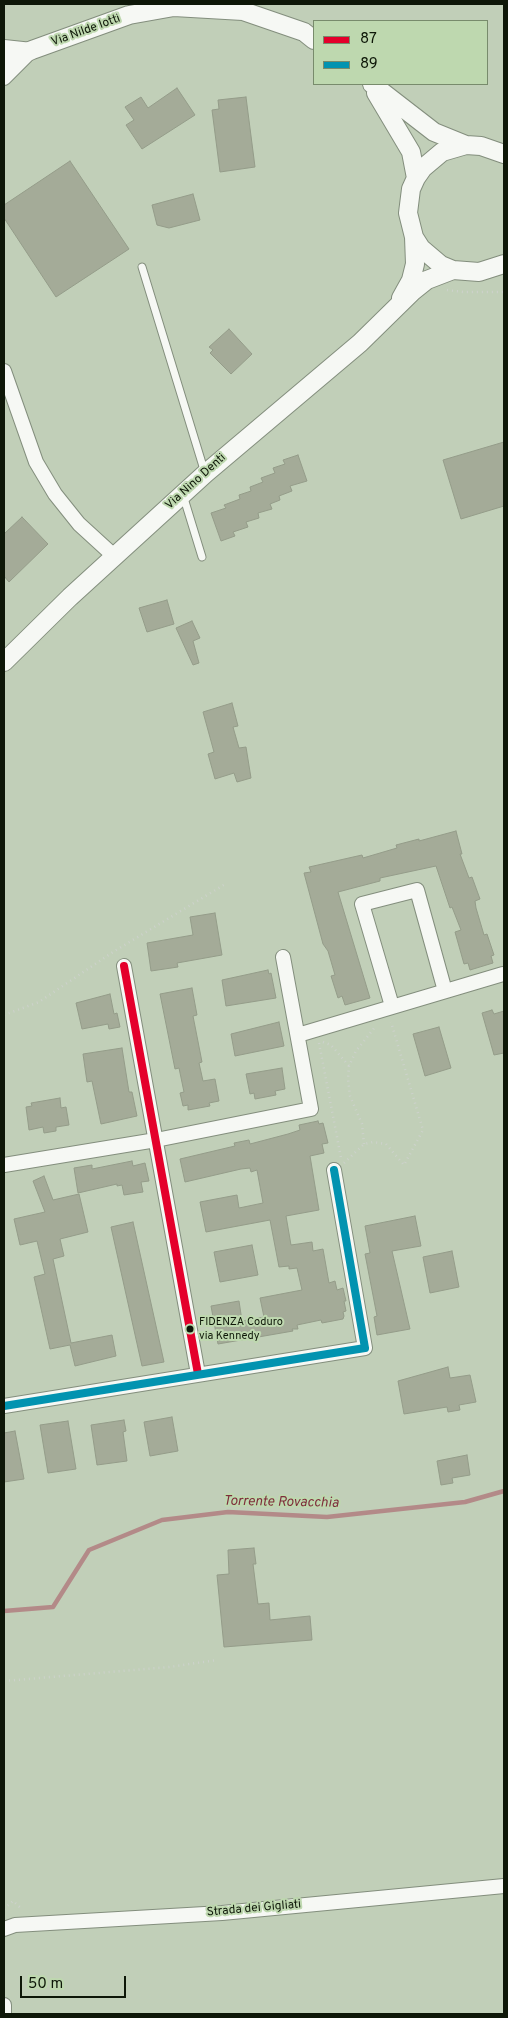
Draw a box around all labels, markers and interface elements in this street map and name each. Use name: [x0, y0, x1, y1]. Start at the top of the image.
street label: Via Nilde Iotti: [50, 12, 122, 50]
legend: [313, 20, 488, 85]
text: 87: [360, 30, 377, 49]
text: 89: [360, 55, 378, 74]
street label: Via Nino Denti: [163, 451, 229, 513]
place label: FIDENZA Coduro via Kennedy: [199, 1316, 283, 1342]
marker: FIDENZA Coduro via Kennedy: [185, 1324, 195, 1334]
water label: Torrente Rovacchia: [223, 1494, 339, 1512]
street label: Strada dei Gigliati: [206, 1898, 302, 1920]
scale bar: [22, 1966, 129, 1998]
text: 50 m: [28, 1975, 63, 1994]

